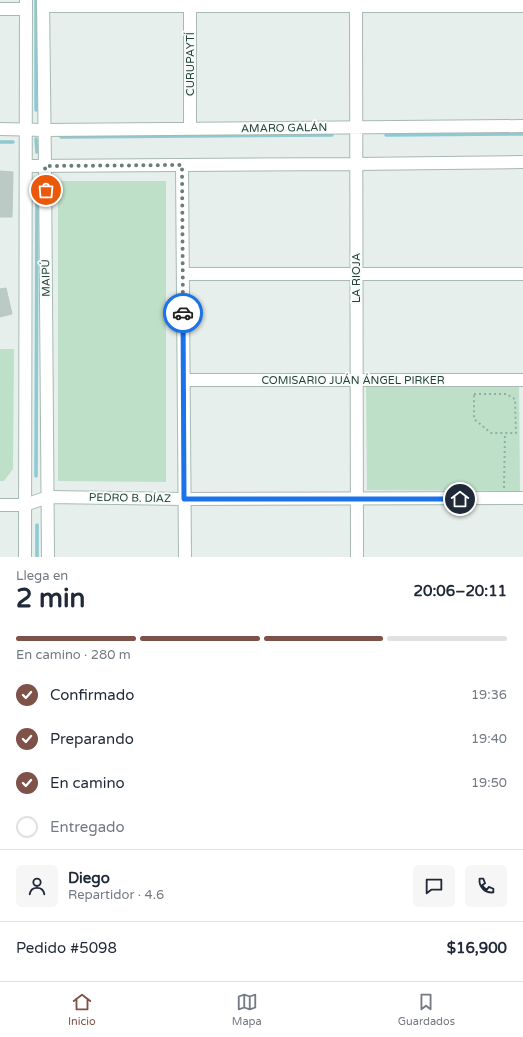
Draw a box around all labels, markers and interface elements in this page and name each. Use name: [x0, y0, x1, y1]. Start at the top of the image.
street label: CURUPAYTÍ: [183, 32, 197, 96]
street label: AMARO GALÁN: [241, 120, 327, 135]
pin: [29, 173, 63, 207]
icon: bag: [35, 179, 57, 201]
street label: LA RIOJA: [350, 253, 363, 303]
street label: MAIPÚ: [38, 259, 53, 297]
courier: [163, 293, 203, 333]
icon: car: [172, 302, 194, 324]
street label: COMISARIO JUÁN ÁNGEL PIRKER: [261, 373, 445, 387]
pin: [443, 482, 477, 516]
icon: home: [449, 488, 471, 510]
street label: PEDRO B. DÍAZ: [89, 490, 171, 505]
text: Llega en: [16, 568, 68, 584]
text: 20:06–20:11: [414, 582, 507, 600]
text: 2 min: [16, 583, 85, 614]
text: En camino · 280 m: [16, 647, 131, 663]
icon: check: [16, 684, 38, 706]
text: Confirmado: [50, 686, 134, 704]
text: 19:36: [471, 687, 507, 703]
icon: check: [16, 728, 38, 750]
text: Preparando: [50, 730, 134, 748]
text: 19:40: [471, 731, 507, 747]
icon: check: [16, 772, 38, 794]
text: En camino: [50, 774, 125, 792]
text: 19:50: [471, 775, 507, 791]
text: Entregado: [50, 818, 125, 836]
button: person: [16, 865, 58, 907]
button: chat: [413, 865, 455, 907]
button: phone: [465, 865, 507, 907]
text: Diego: [68, 869, 110, 887]
text: Repartidor · 4.6: [68, 887, 164, 903]
text: Pedido #5098: [16, 939, 117, 957]
text: $16,900: [447, 939, 507, 957]
tab: Inicio: [68, 991, 96, 1028]
tab: Mapa: [232, 991, 262, 1028]
tab: Guardados: [398, 991, 455, 1028]

